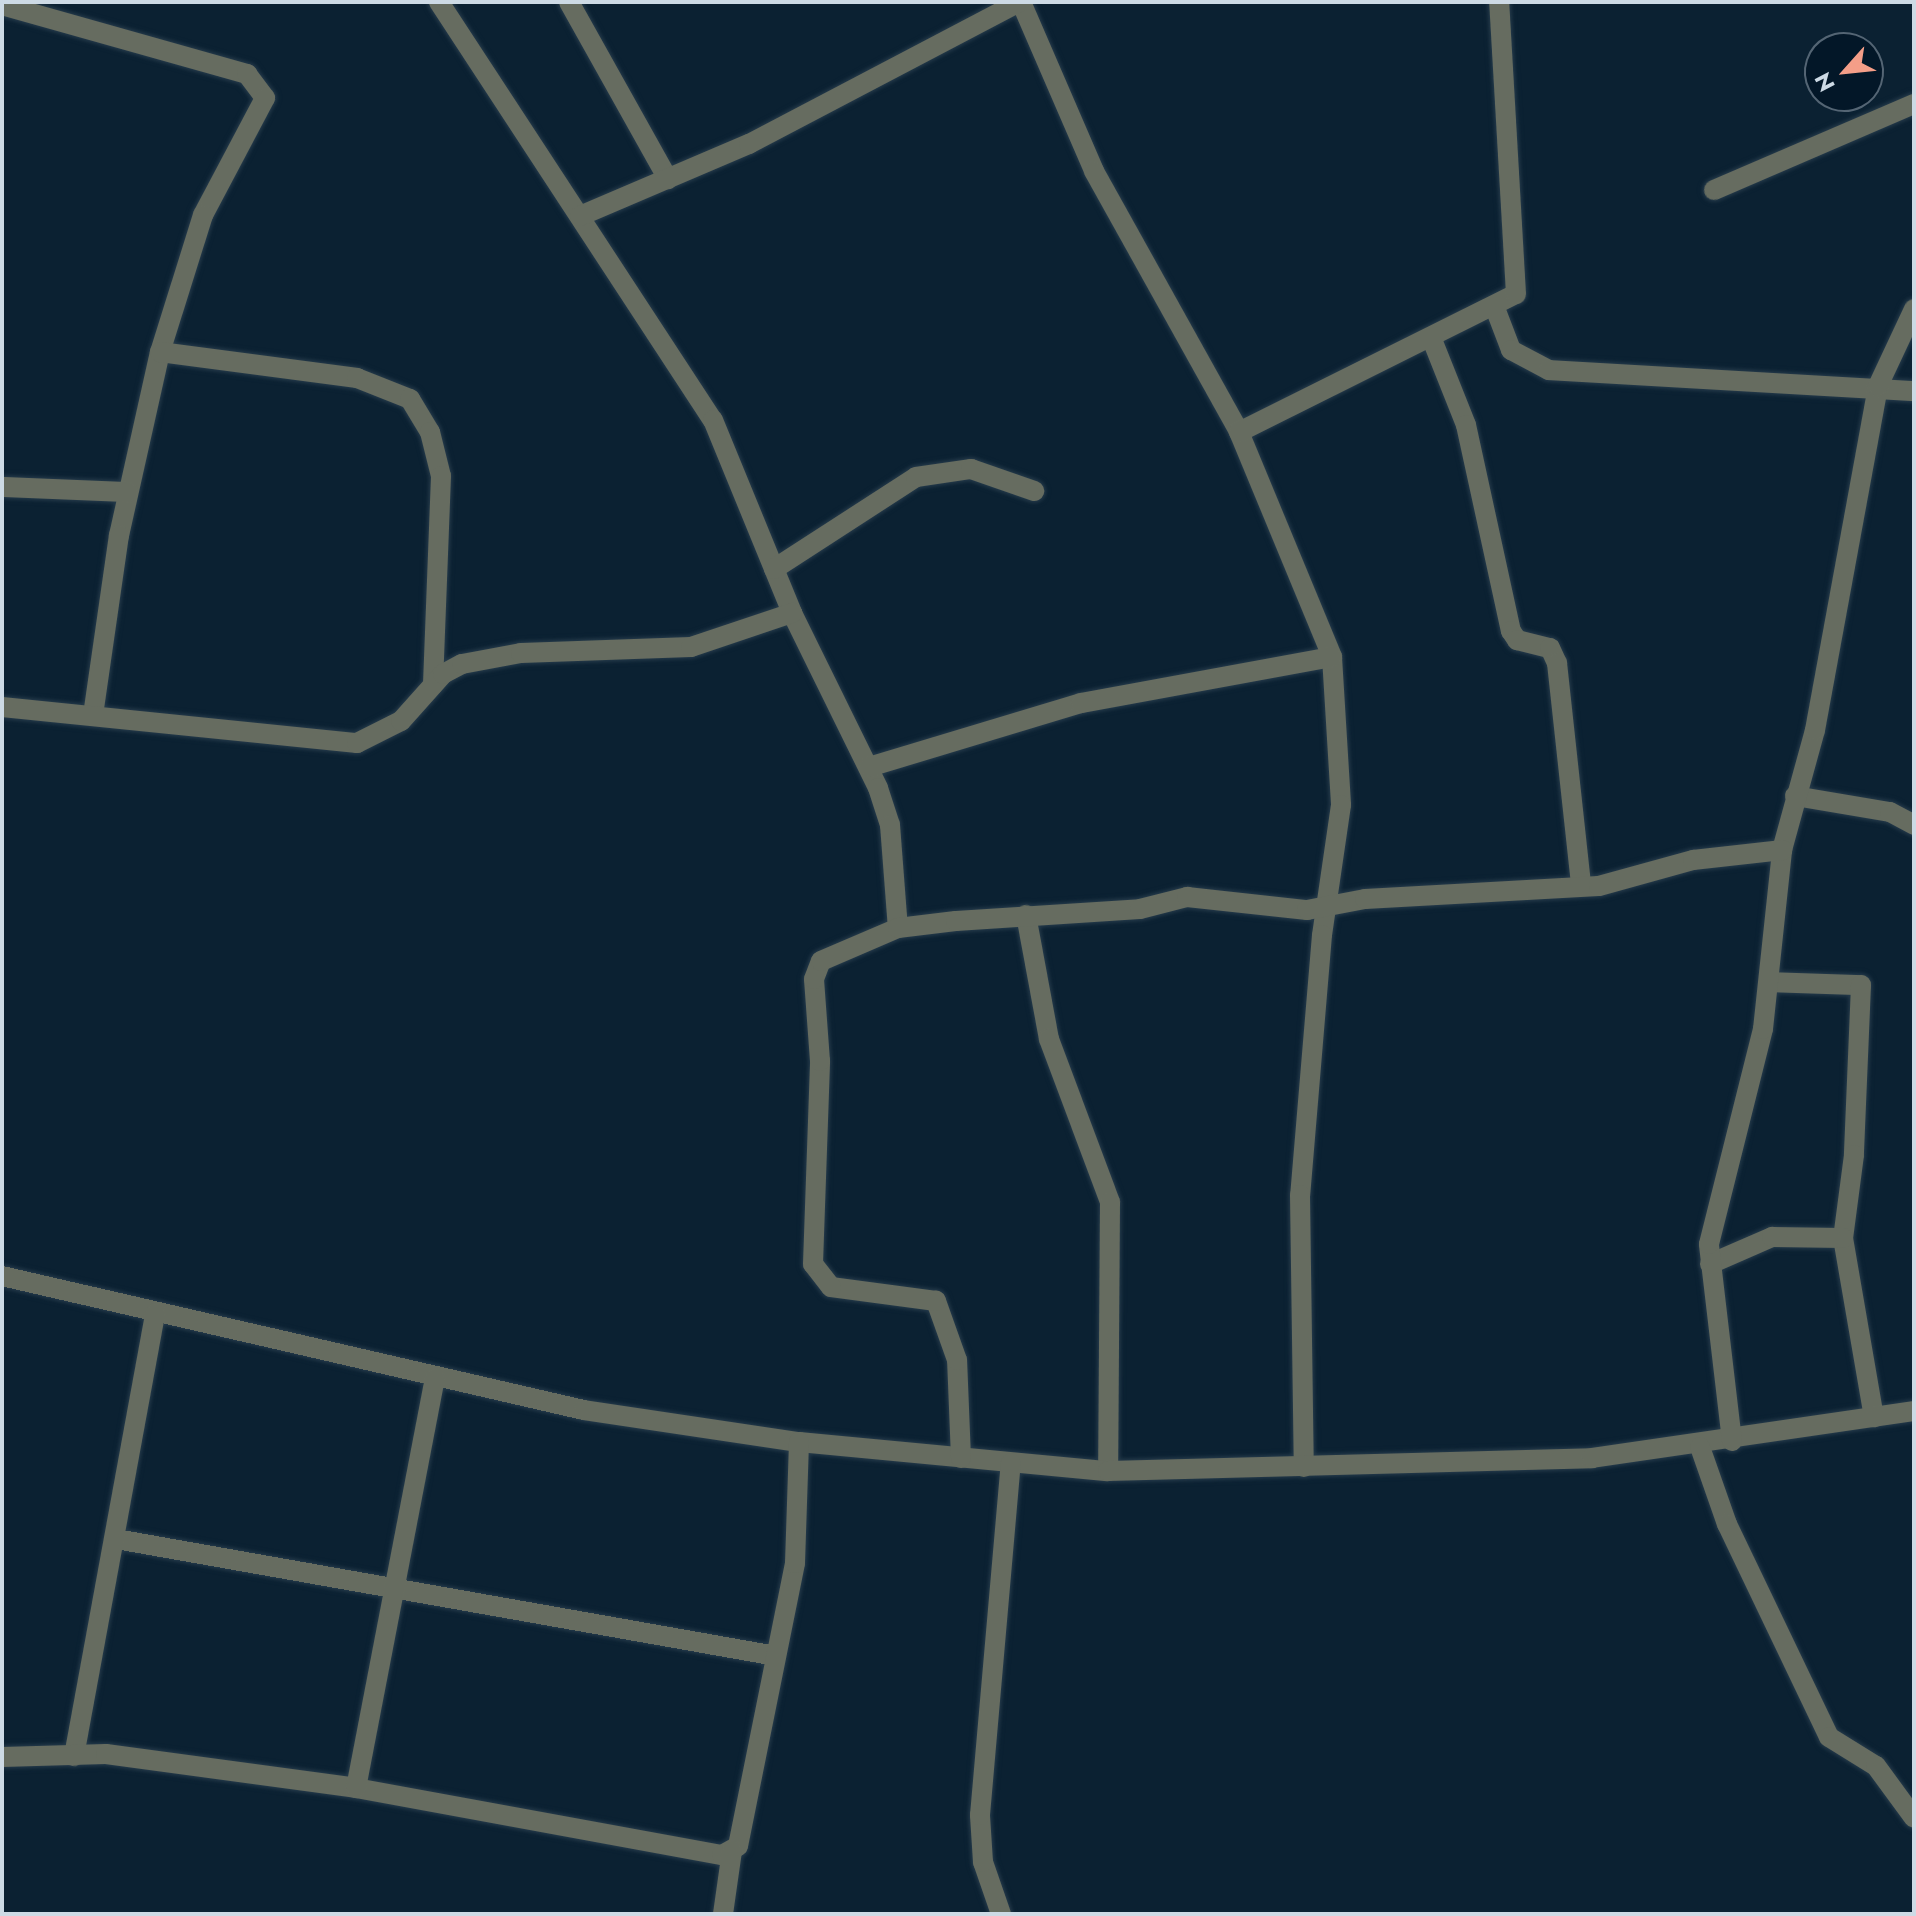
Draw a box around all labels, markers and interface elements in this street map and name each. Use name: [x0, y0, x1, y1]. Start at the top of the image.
north arrow: [1804, 32, 1884, 112]
text: N: [1806, 67, 1843, 97]

